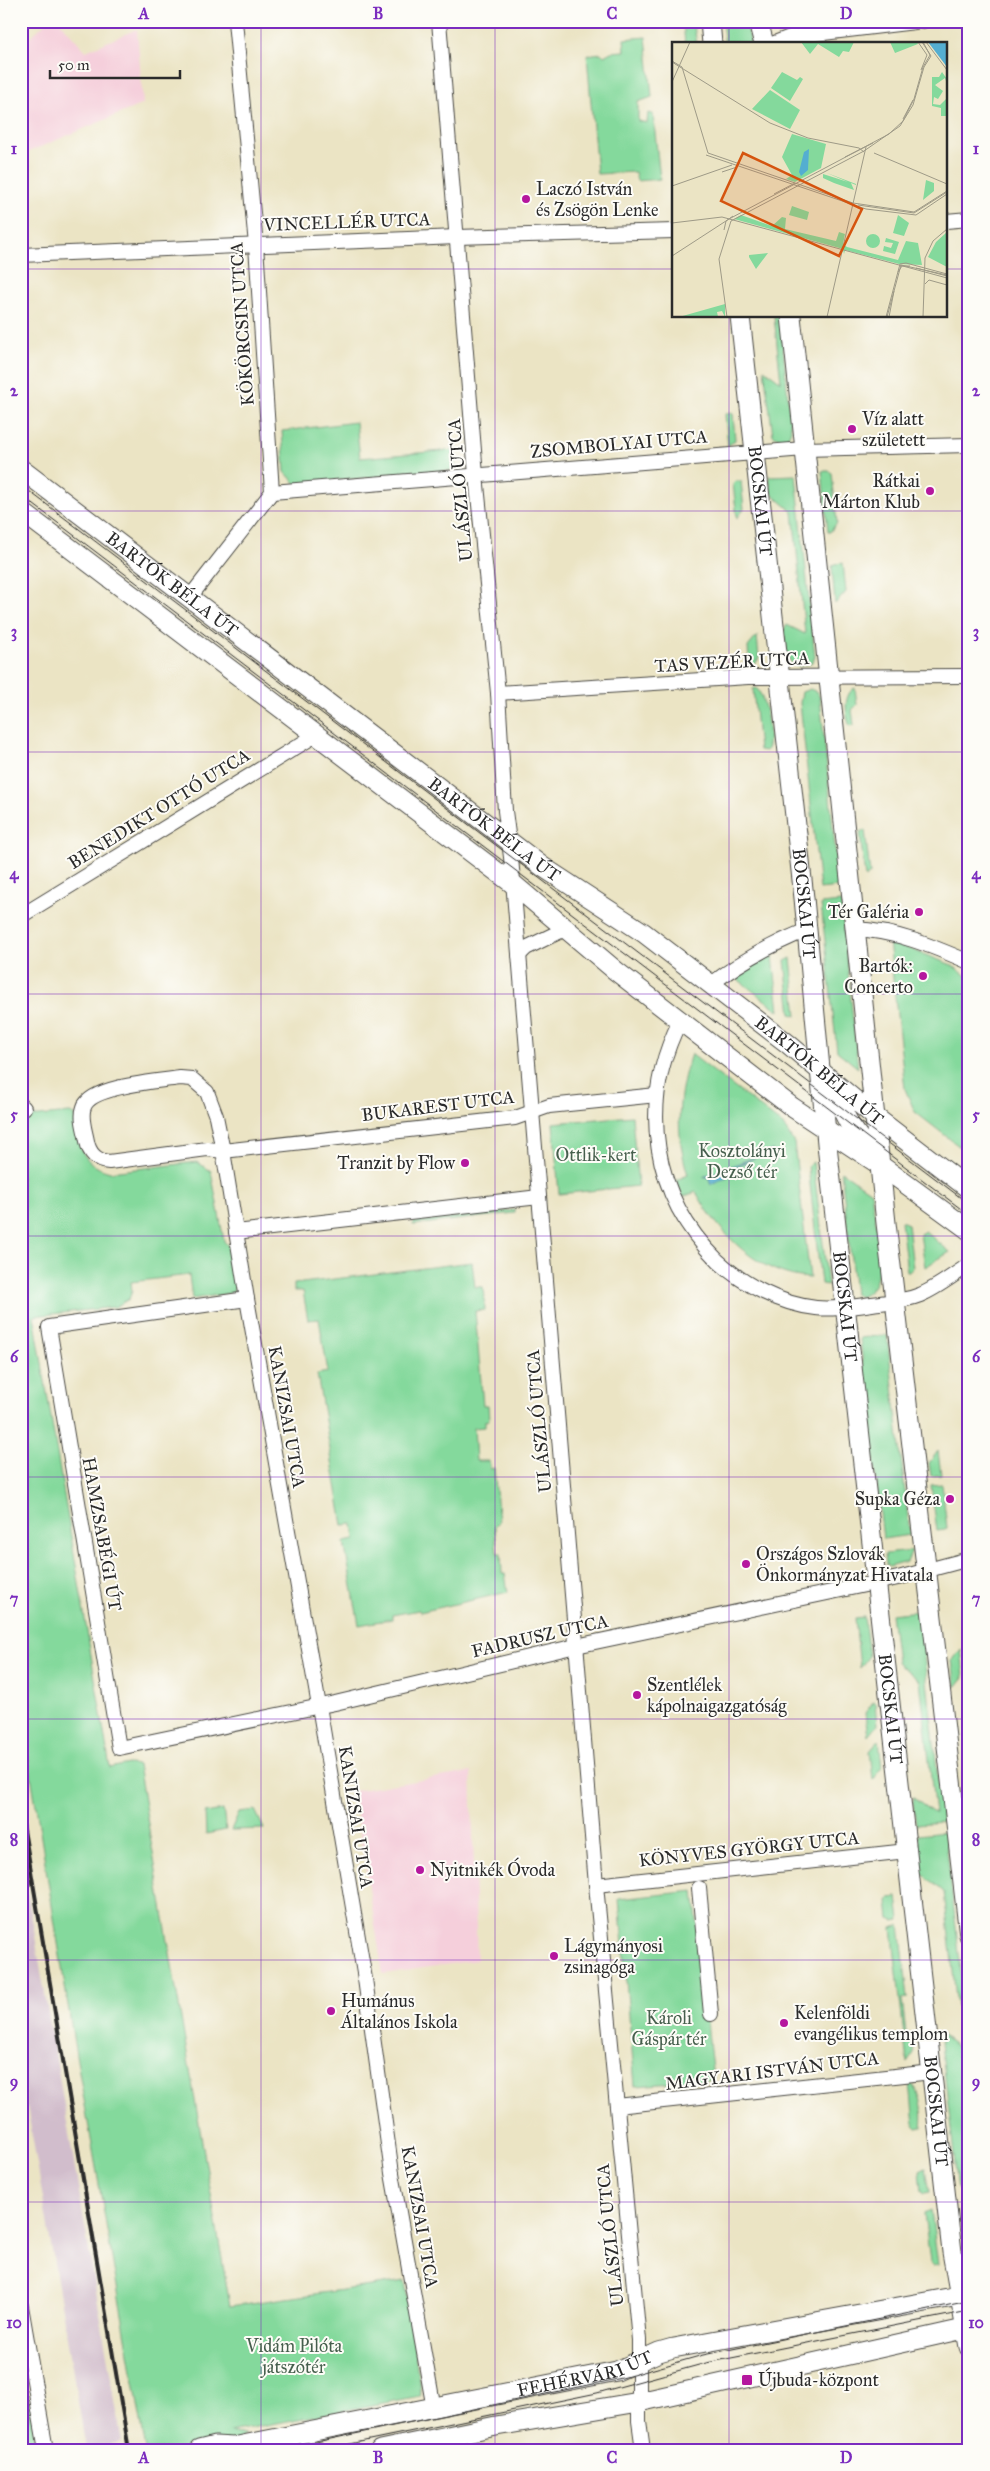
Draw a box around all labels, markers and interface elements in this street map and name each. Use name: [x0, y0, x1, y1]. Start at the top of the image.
text: A: [138, 4, 150, 23]
text: B: [373, 4, 383, 23]
text: C: [607, 4, 618, 23]
text: D: [840, 4, 853, 23]
inset map: [672, 42, 948, 318]
scale bar: [50, 48, 180, 80]
text: 50 m: [58, 56, 90, 74]
text: 1: [11, 139, 18, 158]
text: 1: [973, 139, 980, 158]
place label: Laczó István és Zsögön Lenke: [536, 178, 658, 222]
marker: Laczó István és Zsögön Lenke: [520, 193, 532, 205]
street label: VINCELLÉR UTCA: [262, 206, 431, 236]
street label: KÖKÖRCSIN UTCA: [224, 241, 259, 407]
text: 2: [10, 381, 19, 400]
text: 2: [972, 381, 981, 400]
place label: Víz alatt született: [861, 408, 926, 451]
street label: ULÁSZLÓ UTCA: [441, 418, 477, 563]
marker: Víz alatt született: [846, 423, 858, 435]
street label: ZSOMBOLYAI UTCA: [530, 425, 708, 463]
street label: BOCSKAI ÚT: [743, 444, 778, 557]
place label: Rátkai Márton Klub: [822, 470, 920, 513]
marker: Rátkai Márton Klub: [924, 485, 936, 497]
street label: BARTÓK BÉLA ÚT: [102, 527, 242, 641]
text: 3: [11, 622, 17, 642]
text: 3: [973, 622, 979, 642]
street label: TAS VEZÉR UTCA: [654, 645, 810, 677]
street label: BENEDIKT OTTÓ UTCA: [63, 742, 254, 874]
street label: BARTÓK BÉLA ÚT: [424, 772, 565, 886]
street label: BOCSKAI ÚT: [788, 847, 822, 960]
text: 4: [10, 864, 20, 884]
text: 4: [972, 864, 982, 884]
place label: Tér Galéria: [828, 901, 909, 923]
marker: Tér Galéria: [913, 906, 925, 918]
place label: Bartók: Concerto: [844, 955, 913, 998]
marker: Bartók: Concerto: [917, 970, 929, 982]
street label: BARTÓK BÉLA ÚT: [751, 1011, 888, 1130]
street label: BUKAREST UTCA: [360, 1086, 516, 1126]
text: 5: [10, 1105, 18, 1124]
text: 5: [972, 1105, 980, 1124]
park label: Kosztolányi Dezső tér: [698, 1140, 786, 1183]
park label: Ottlik-kert: [556, 1144, 637, 1166]
place label: Tranzit by Flow: [337, 1152, 455, 1174]
marker: Tranzit by Flow: [459, 1157, 471, 1169]
street label: BOCSKAI ÚT: [828, 1250, 863, 1363]
street label: KANIZSAI UTCA: [264, 1344, 310, 1490]
text: 6: [10, 1347, 19, 1366]
text: 6: [972, 1347, 981, 1366]
street label: ULÁSZLÓ UTCA: [520, 1349, 556, 1494]
street label: HAMZSABÉGI ÚT: [78, 1455, 128, 1613]
place label: Supka Géza: [855, 1488, 940, 1510]
marker: Supka Géza: [944, 1493, 956, 1505]
place label: Országos Szlovák Önkormányzat Hivatala: [756, 1543, 934, 1586]
marker: Országos Szlovák Önkormányzat Hivatala: [740, 1558, 752, 1570]
text: 7: [10, 1589, 19, 1608]
text: 7: [972, 1589, 981, 1608]
street label: FADRUSZ UTCA: [470, 1610, 610, 1662]
street label: BOCSKAI ÚT: [873, 1652, 909, 1765]
place label: Szentlélek kápolnaigazgatóság: [647, 1674, 787, 1718]
marker: Szentlélek kápolnaigazgatóság: [631, 1689, 643, 1701]
street label: KANIZSAI UTCA: [334, 1744, 378, 1890]
street label: KÖNYVES GYÖRGY UTCA: [638, 1825, 860, 1872]
text: 8: [10, 1830, 18, 1849]
text: 8: [972, 1830, 980, 1849]
place label: Nyitnikék Óvoda: [430, 1857, 556, 1881]
marker: Nyitnikék Óvoda: [414, 1864, 426, 1876]
place label: Lágymányosi zsinagóga: [564, 1935, 663, 1979]
marker: Lágymányosi zsinagóga: [548, 1950, 560, 1962]
place label: Humánus Általános Iskola: [340, 1990, 458, 2033]
place label: Kelenföldi evangélikus templom: [794, 2002, 948, 2046]
marker: Humánus Általános Iskola: [325, 2005, 337, 2017]
park label: Károli Gáspár tér: [631, 2007, 707, 2050]
marker: Kelenföldi evangélikus templom: [778, 2017, 790, 2029]
street label: MAGYARI ISTVÁN UTCA: [664, 2045, 880, 2095]
street label: BOCSKAI ÚT: [919, 2055, 954, 2168]
text: 9: [10, 2072, 18, 2092]
text: 9: [972, 2072, 980, 2092]
street label: KANIZSAI UTCA: [397, 2144, 443, 2290]
street label: ULÁSZLÓ UTCA: [590, 2162, 628, 2308]
text: 10: [6, 2313, 22, 2332]
text: 10: [968, 2313, 984, 2332]
park label: Vidám Pilóta játszótér: [245, 2335, 343, 2378]
street label: FEHÉRVÁRI ÚT: [515, 2345, 656, 2402]
place label: Újbuda-központ: [758, 2367, 879, 2391]
marker: Újbuda-központ: [740, 2373, 754, 2387]
text: A: [138, 2448, 150, 2467]
text: B: [373, 2448, 383, 2467]
text: C: [607, 2448, 618, 2467]
text: D: [840, 2448, 853, 2467]

